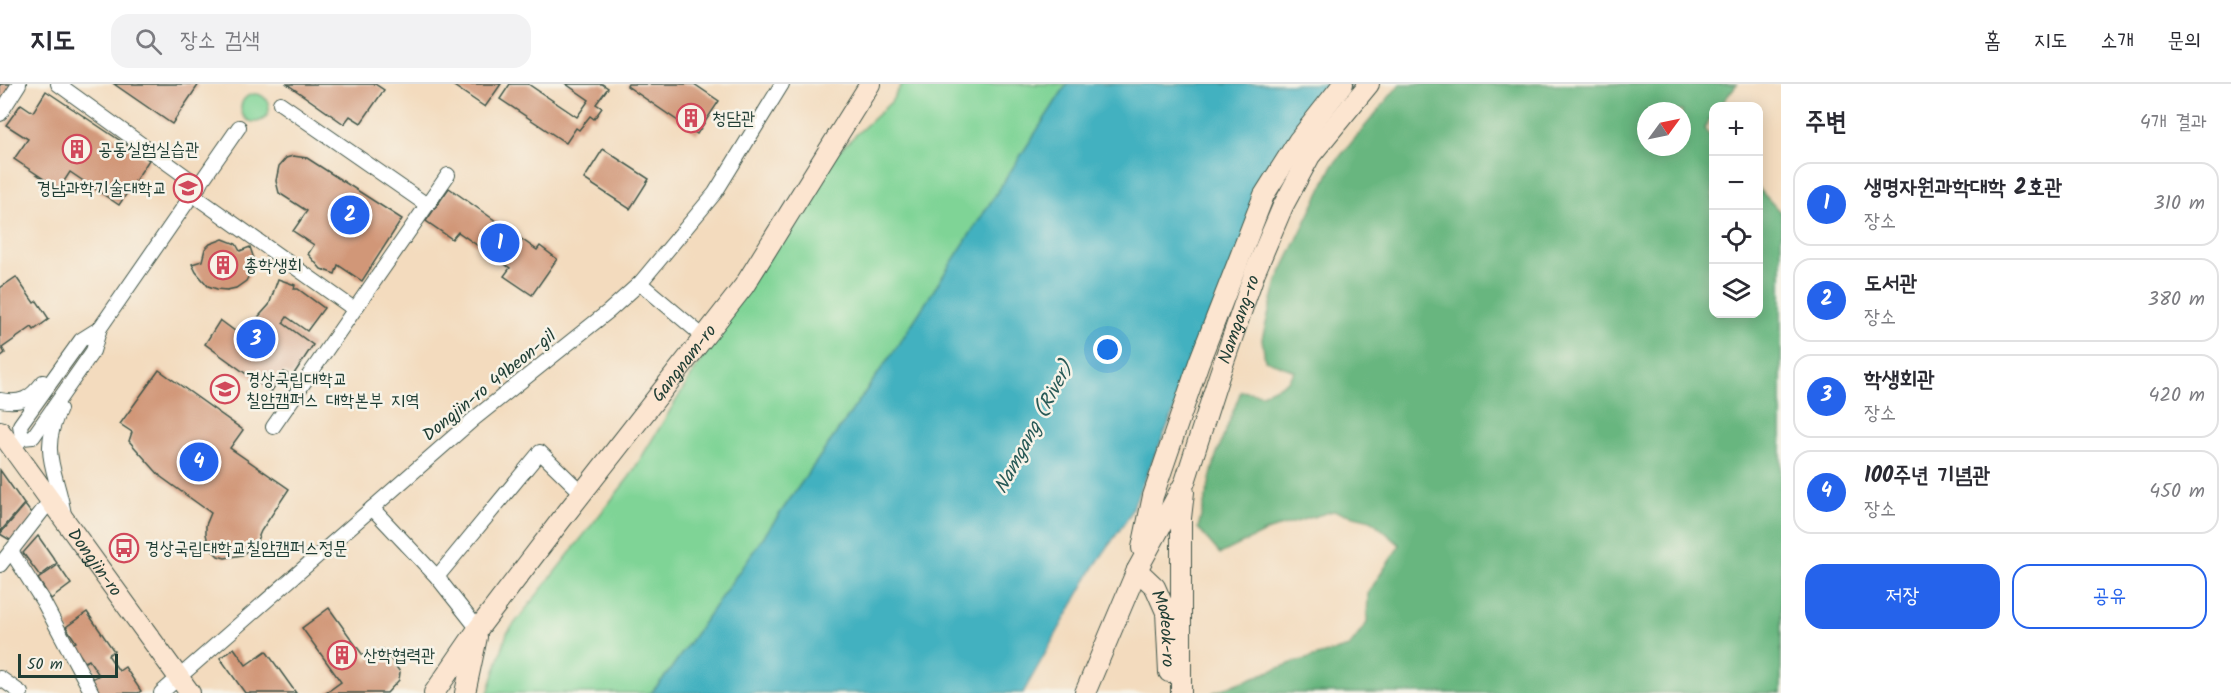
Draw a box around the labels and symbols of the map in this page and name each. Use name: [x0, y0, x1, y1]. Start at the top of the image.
building icon: 청담관: [675, 102, 707, 134]
north arrow: [1637, 102, 1691, 156]
place label: 청담관: [712, 105, 755, 134]
building icon: 공동실험실습관: [61, 133, 93, 165]
place label: 공동실험실습관: [98, 136, 199, 165]
school or university icon: 경남과학기술대학교: [172, 172, 204, 204]
place label: 경남과학기술대학교: [37, 175, 167, 204]
pin: 2: [330, 192, 370, 238]
pin: 1: [480, 220, 520, 266]
building icon: 총학생회: [207, 249, 239, 281]
place label: 총학생회: [244, 252, 302, 281]
street label: Namgang-ro: [1211, 271, 1269, 368]
pin: 3: [236, 316, 276, 362]
street label: Gangnam-ro: [645, 319, 725, 409]
street label: Dongjin-ro 49beon-gil: [417, 322, 564, 450]
your location: [1093, 335, 1122, 364]
water label: Namgang (River): [986, 354, 1084, 500]
place label: 경상국립대학교 칠암캠퍼스 대학본부 지역: [246, 366, 420, 416]
school or university icon: 경상국립대학교 칠암캠퍼스 대학본부 지역: [209, 373, 241, 405]
pin: 4: [180, 440, 218, 484]
street label: Dongjin-ro: [59, 523, 129, 603]
bus stop icon: 경상국립대학교칠암캠퍼스정문: [108, 532, 140, 564]
place label: 경상국립대학교칠암캠퍼스정문: [145, 535, 348, 564]
street label: Modeok-ro: [1142, 585, 1182, 668]
building icon: 산학협력관: [326, 639, 358, 671]
place label: 산학협력관: [363, 642, 435, 671]
scale bar: [18, 651, 118, 678]

